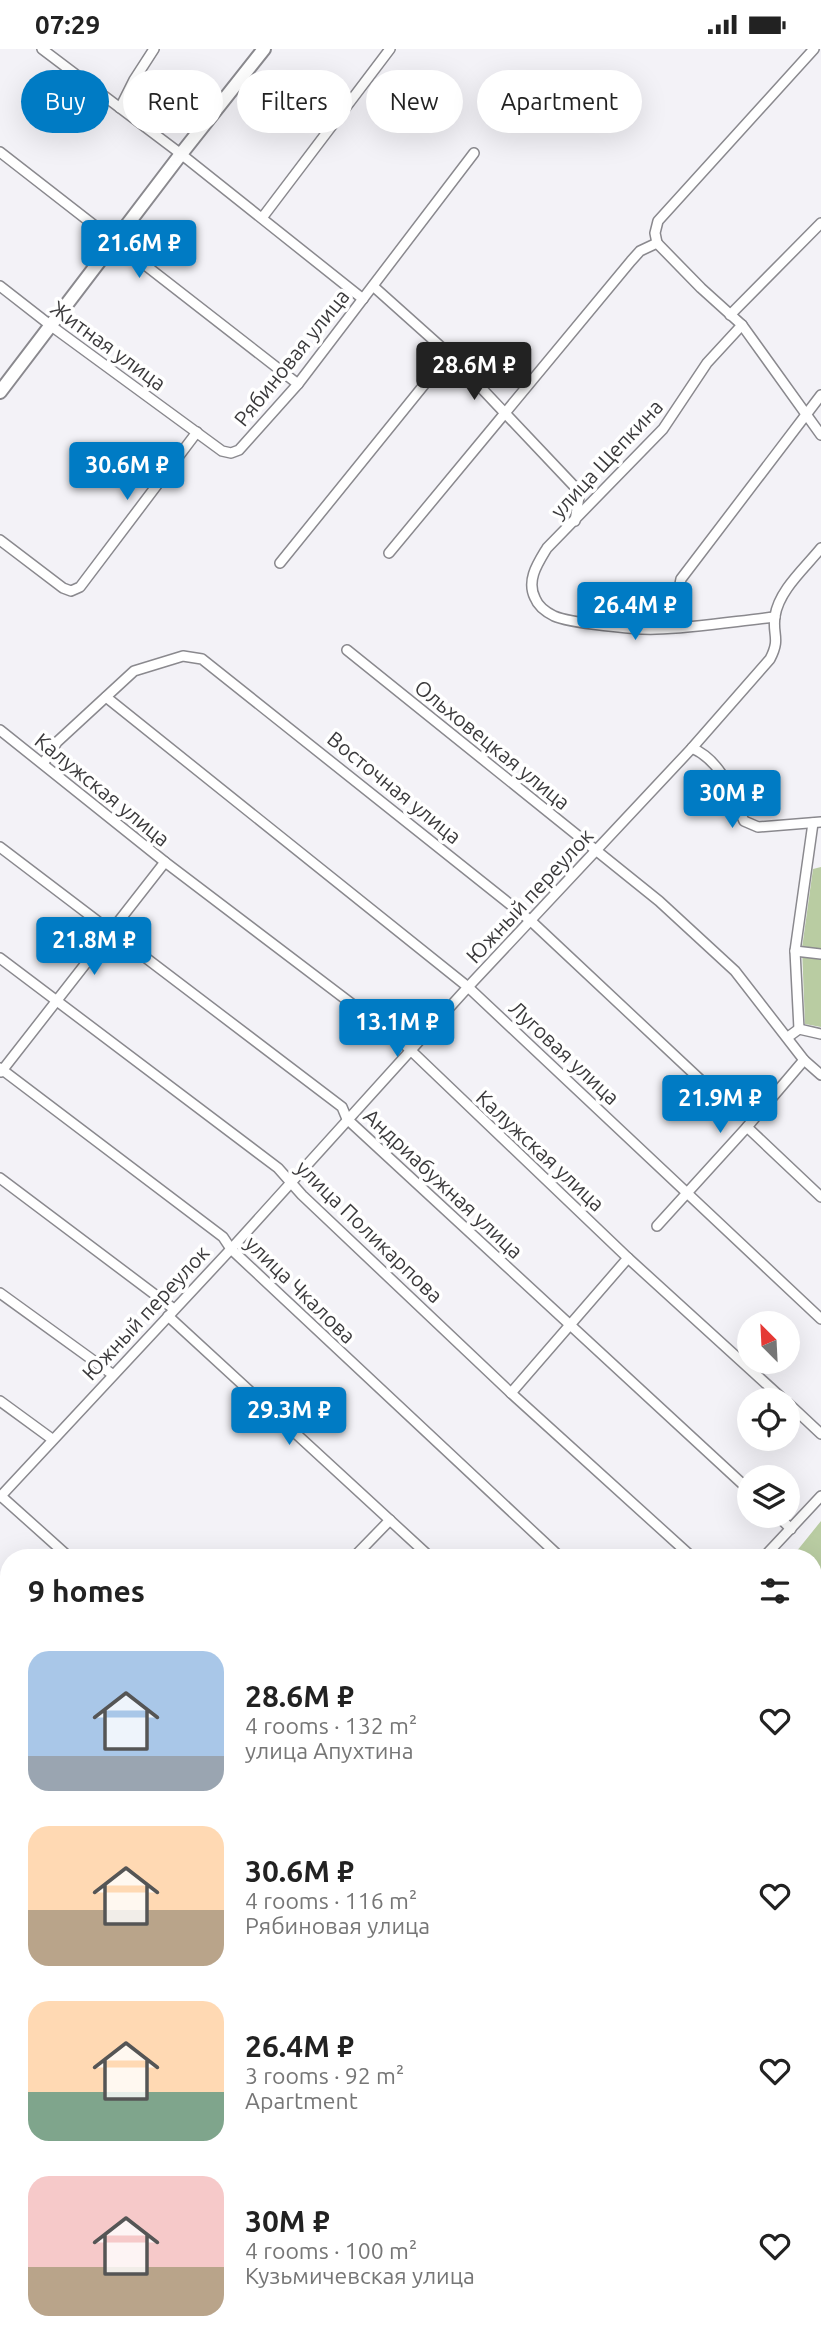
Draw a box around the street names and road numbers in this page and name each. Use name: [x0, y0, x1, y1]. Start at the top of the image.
street label: Рябиновая улица: [229, 284, 354, 431]
street label: Житная улица: [46, 295, 171, 395]
street label: улица Щепкина: [545, 394, 667, 522]
street label: Ольховецкая улица: [410, 674, 575, 814]
street label: Восточная улица: [323, 726, 466, 848]
street label: Калужская улица: [30, 728, 175, 851]
street label: Южный переулок: [461, 823, 598, 967]
street label: Луговая улица: [505, 995, 625, 1109]
street label: Калужская улица: [472, 1085, 610, 1216]
street label: Андриабужная улица: [359, 1103, 528, 1263]
street label: улица Поликарпова: [291, 1155, 448, 1307]
street label: улица Чкалова: [241, 1231, 361, 1348]
street label: Южный переулок: [77, 1240, 214, 1384]

